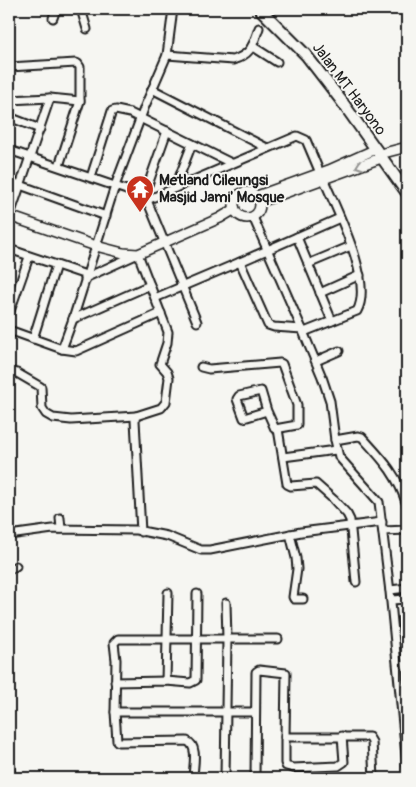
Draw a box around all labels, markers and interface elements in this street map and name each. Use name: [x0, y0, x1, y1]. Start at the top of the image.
street label: Jalan MT Haryono: [308, 39, 390, 139]
one-way arrow: [355, 160, 364, 170]
place label: Metland Cileungsi Masjid Jami' Mosque: [159, 171, 285, 207]
temple icon: Metland Cileungsi Masjid Jami' Mosque: [125, 174, 155, 213]

